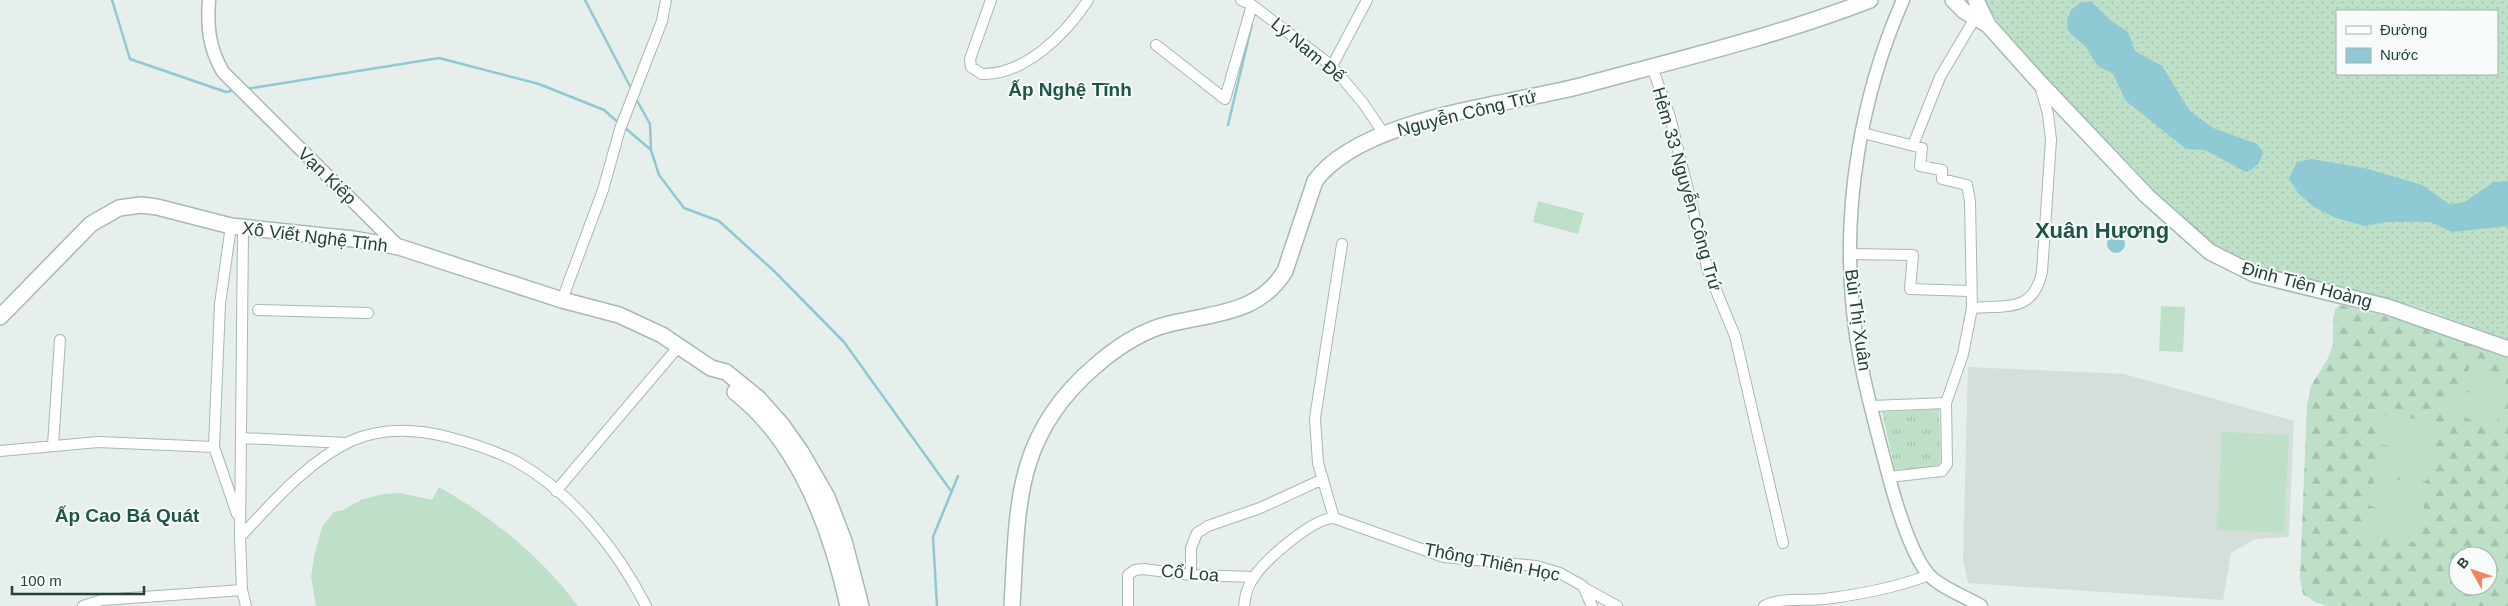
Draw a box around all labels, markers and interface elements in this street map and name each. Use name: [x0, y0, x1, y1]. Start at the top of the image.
legend: [2336, 10, 2498, 75]
street label: Lý Nam Đế: [1267, 13, 1349, 87]
text: Đường: [2380, 21, 2427, 38]
text: Nước: [2380, 46, 2419, 63]
district label: Ấp Nghệ Tĩnh: [1008, 79, 1132, 100]
street label: Hẻm 33 Nguyễn Công Trứ: [1648, 84, 1727, 293]
street label: Nguyễn Công Trứ: [1395, 85, 1539, 140]
street label: Vạn Kiếp: [294, 143, 360, 209]
street label: Xô Viết Nghệ Tĩnh: [241, 218, 389, 256]
district label: Xuân Hương: [2035, 218, 2169, 243]
street label: Đinh Tiên Hoàng: [2240, 258, 2374, 312]
street label: Bùi Thị Xuân: [1841, 268, 1875, 372]
district label: Ấp Cao Bá Quát: [55, 505, 200, 526]
street label: Thông Thiên Học: [1422, 539, 1562, 585]
north arrow: [2448, 546, 2498, 596]
text: B: [2454, 554, 2472, 572]
street label: Cổ Loa: [1160, 561, 1221, 586]
scale bar: [12, 564, 145, 596]
text: 100 m: [20, 572, 62, 589]

